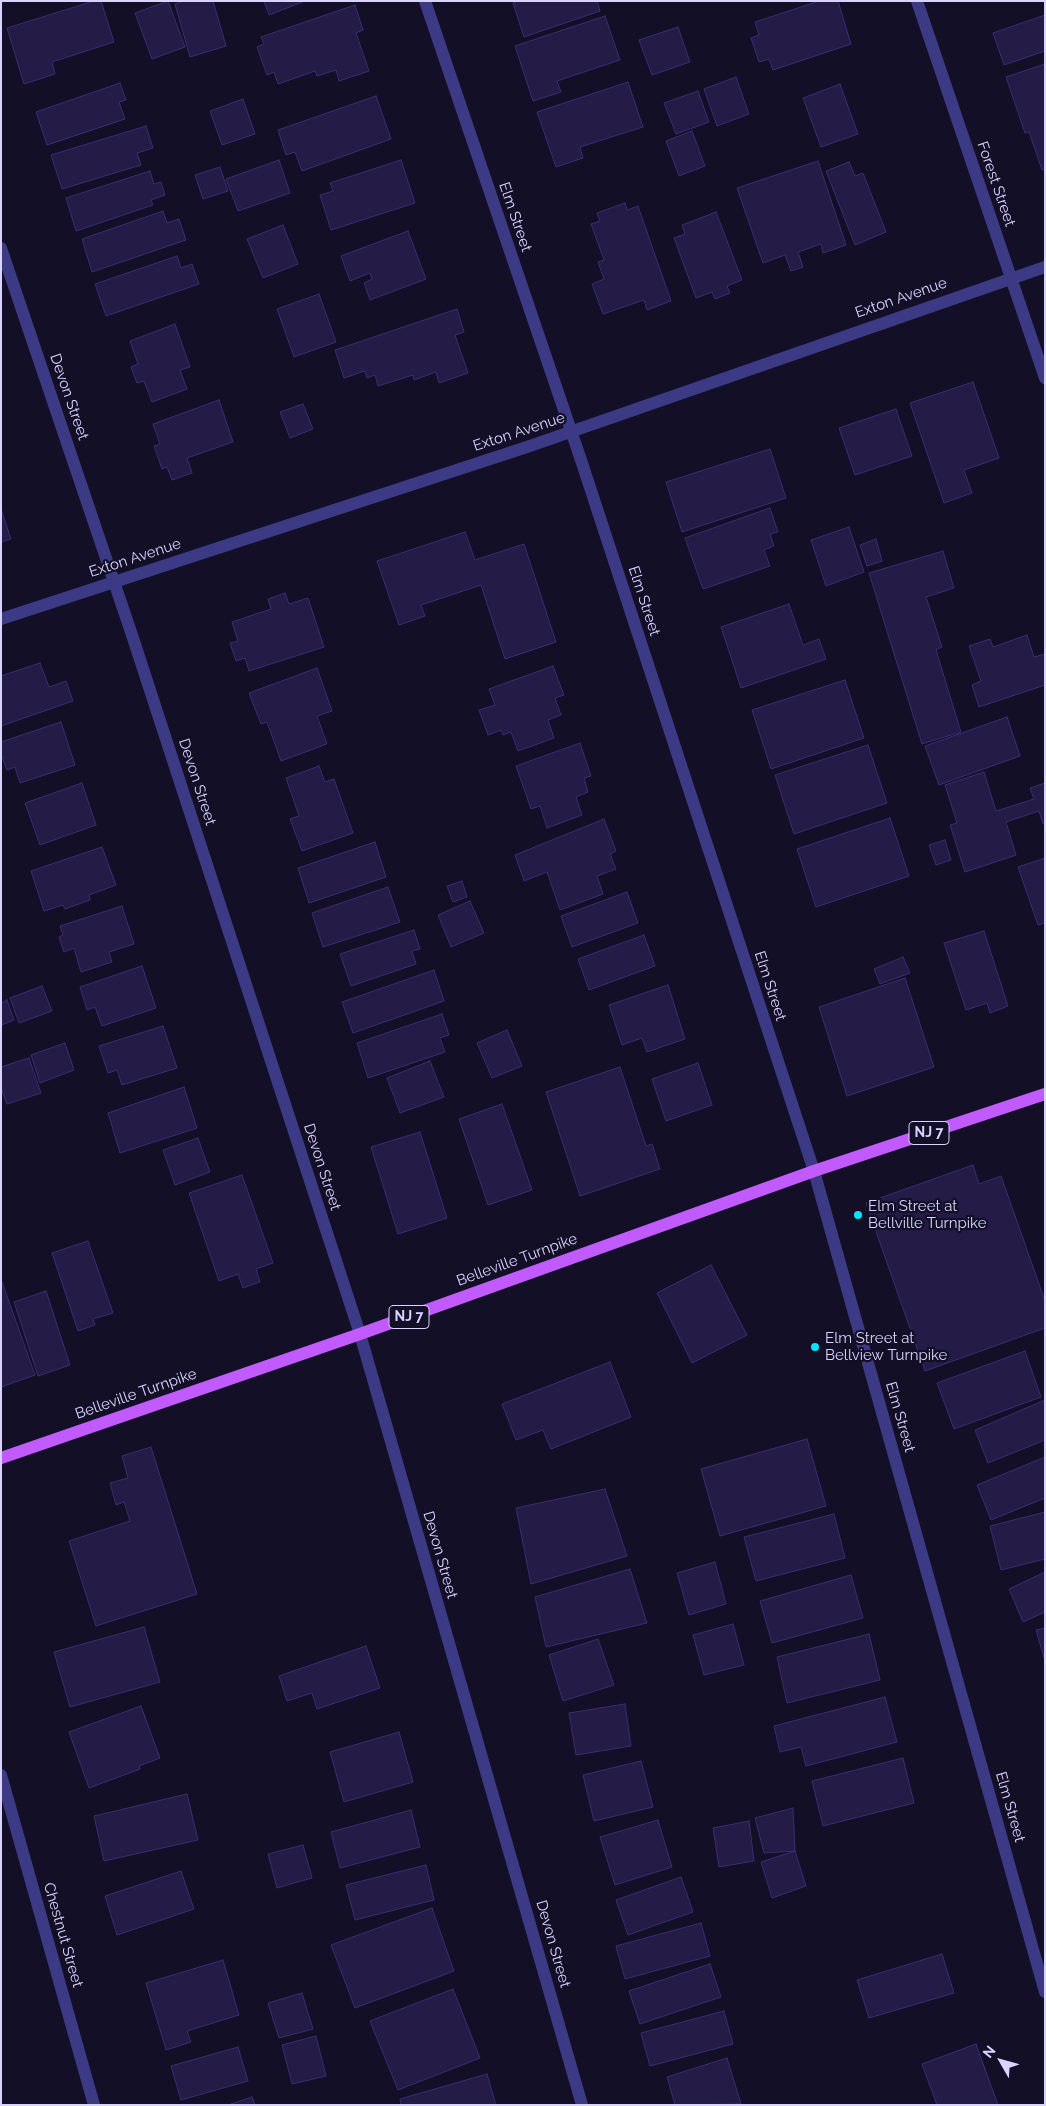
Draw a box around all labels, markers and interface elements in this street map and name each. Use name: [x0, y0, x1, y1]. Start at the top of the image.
street label: Forest Street: [973, 139, 1019, 229]
street label: Elm Street: [495, 180, 535, 254]
street label: Exton Avenue: [853, 274, 949, 322]
street label: Devon Street: [46, 351, 92, 443]
street label: Exton Avenue: [471, 409, 567, 455]
street label: Exton Avenue: [87, 535, 183, 581]
street label: Elm Street: [624, 564, 664, 638]
street label: Devon Street: [175, 736, 219, 828]
street label: Elm Street: [750, 949, 790, 1023]
street label: Devon Street: [300, 1121, 344, 1213]
road number: NJ 7: [909, 1122, 949, 1144]
place label: Elm Street at Bellville Turnpike: [868, 1197, 986, 1232]
marker: Elm Street at Bellville Turnpike: [852, 1209, 864, 1221]
street label: Belleville Turnpike: [454, 1230, 580, 1290]
road number: NJ 7: [389, 1305, 429, 1328]
place label: Elm Street at Bellview Turnpike: [825, 1329, 947, 1364]
marker: Elm Street at Bellview Turnpike: [809, 1341, 821, 1353]
street label: Belleville Turnpike: [73, 1365, 199, 1423]
street label: Elm Street: [881, 1380, 919, 1454]
street label: Devon Street: [419, 1509, 461, 1601]
street label: Elm Street: [991, 1770, 1029, 1844]
street label: Chestnut Street: [39, 1881, 87, 1989]
street label: Devon Street: [532, 1898, 574, 1990]
north arrow: [976, 2036, 1026, 2086]
text: N: [980, 2043, 999, 2061]

